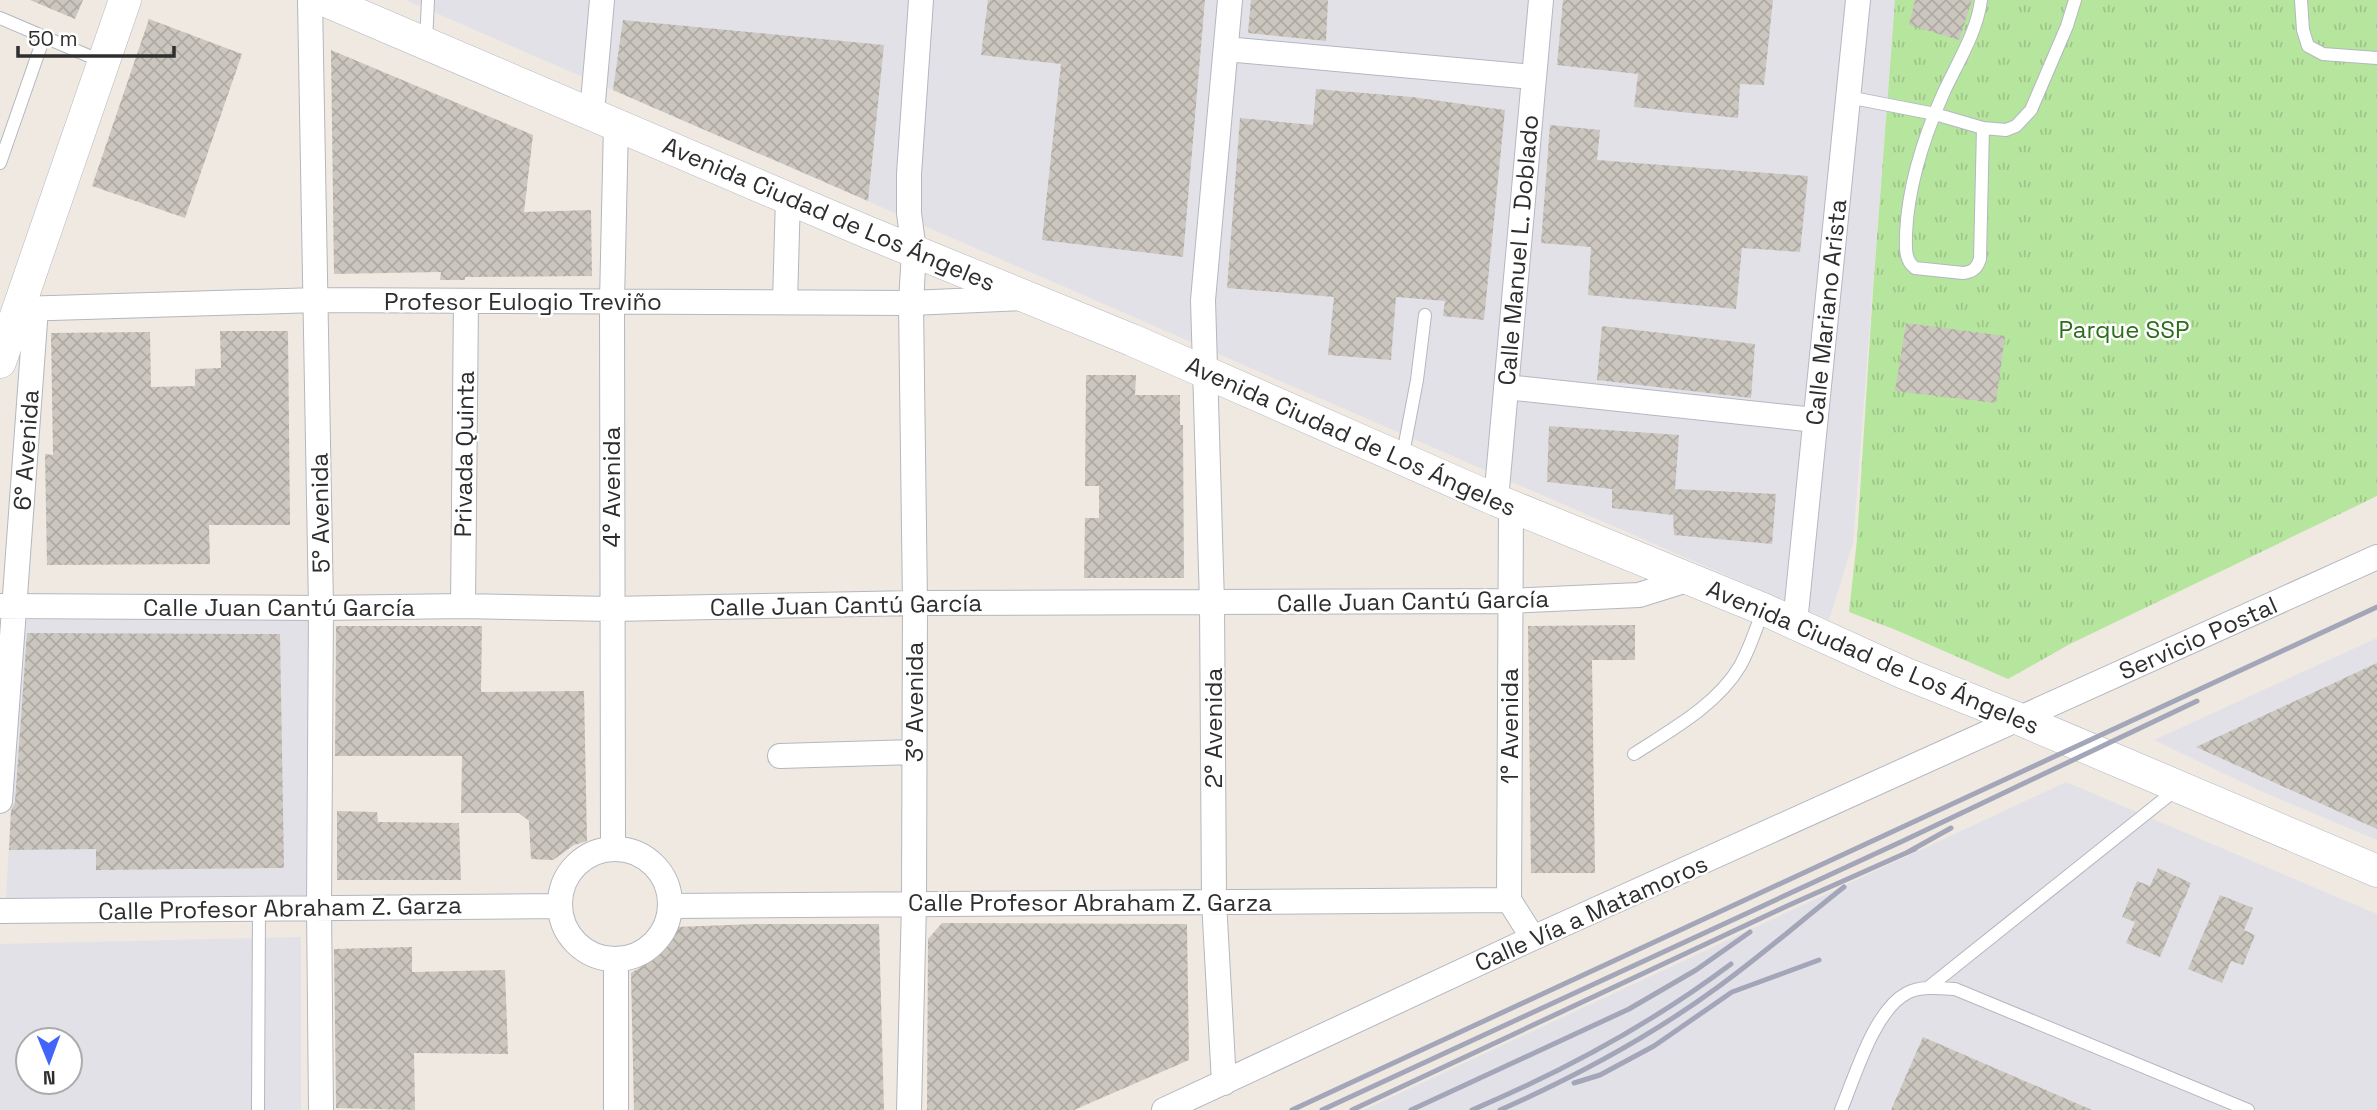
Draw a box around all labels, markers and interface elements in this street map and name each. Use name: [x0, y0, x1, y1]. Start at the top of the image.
scale bar: [18, 14, 173, 58]
text: 50 m: [28, 25, 78, 52]
street label: Calle Manuel L. Doblado: [1491, 113, 1545, 387]
street label: Avenida Ciudad de Los Ángeles: [658, 130, 1000, 298]
street label: Calle Mariano Arista: [1799, 197, 1853, 427]
street label: Profesor Eulogio Treviño: [384, 286, 662, 317]
park label: Parque SSP: [2059, 314, 2189, 345]
street label: Avenida Ciudad de Los Ángeles: [1181, 349, 1521, 523]
street label: Privada Quinta: [447, 370, 481, 538]
street label: 6° Avenida: [6, 388, 46, 511]
street label: 4° Avenida: [596, 426, 627, 548]
street label: 5° Avenida: [303, 452, 337, 574]
street label: Avenida Ciudad de Los Ángeles: [1702, 573, 2044, 741]
street label: Calle Juan Cantú García: [1277, 583, 1550, 619]
street label: Calle Juan Cantú García: [710, 587, 983, 623]
street label: Servicio Postal: [2114, 589, 2282, 687]
street label: Calle Juan Cantú García: [143, 592, 415, 623]
street label: 3° Avenida: [899, 641, 930, 762]
street label: 2° Avenida: [1198, 667, 1229, 788]
street label: 1° Avenida: [1494, 668, 1525, 784]
street label: Calle Vía a Matamoros: [1470, 848, 1712, 978]
street label: Calle Profesor Abraham Z. Garza: [908, 887, 1272, 918]
street label: Calle Profesor Abraham Z. Garza: [98, 889, 462, 927]
north arrow: [14, 1026, 84, 1096]
text: N: [43, 1065, 56, 1090]

